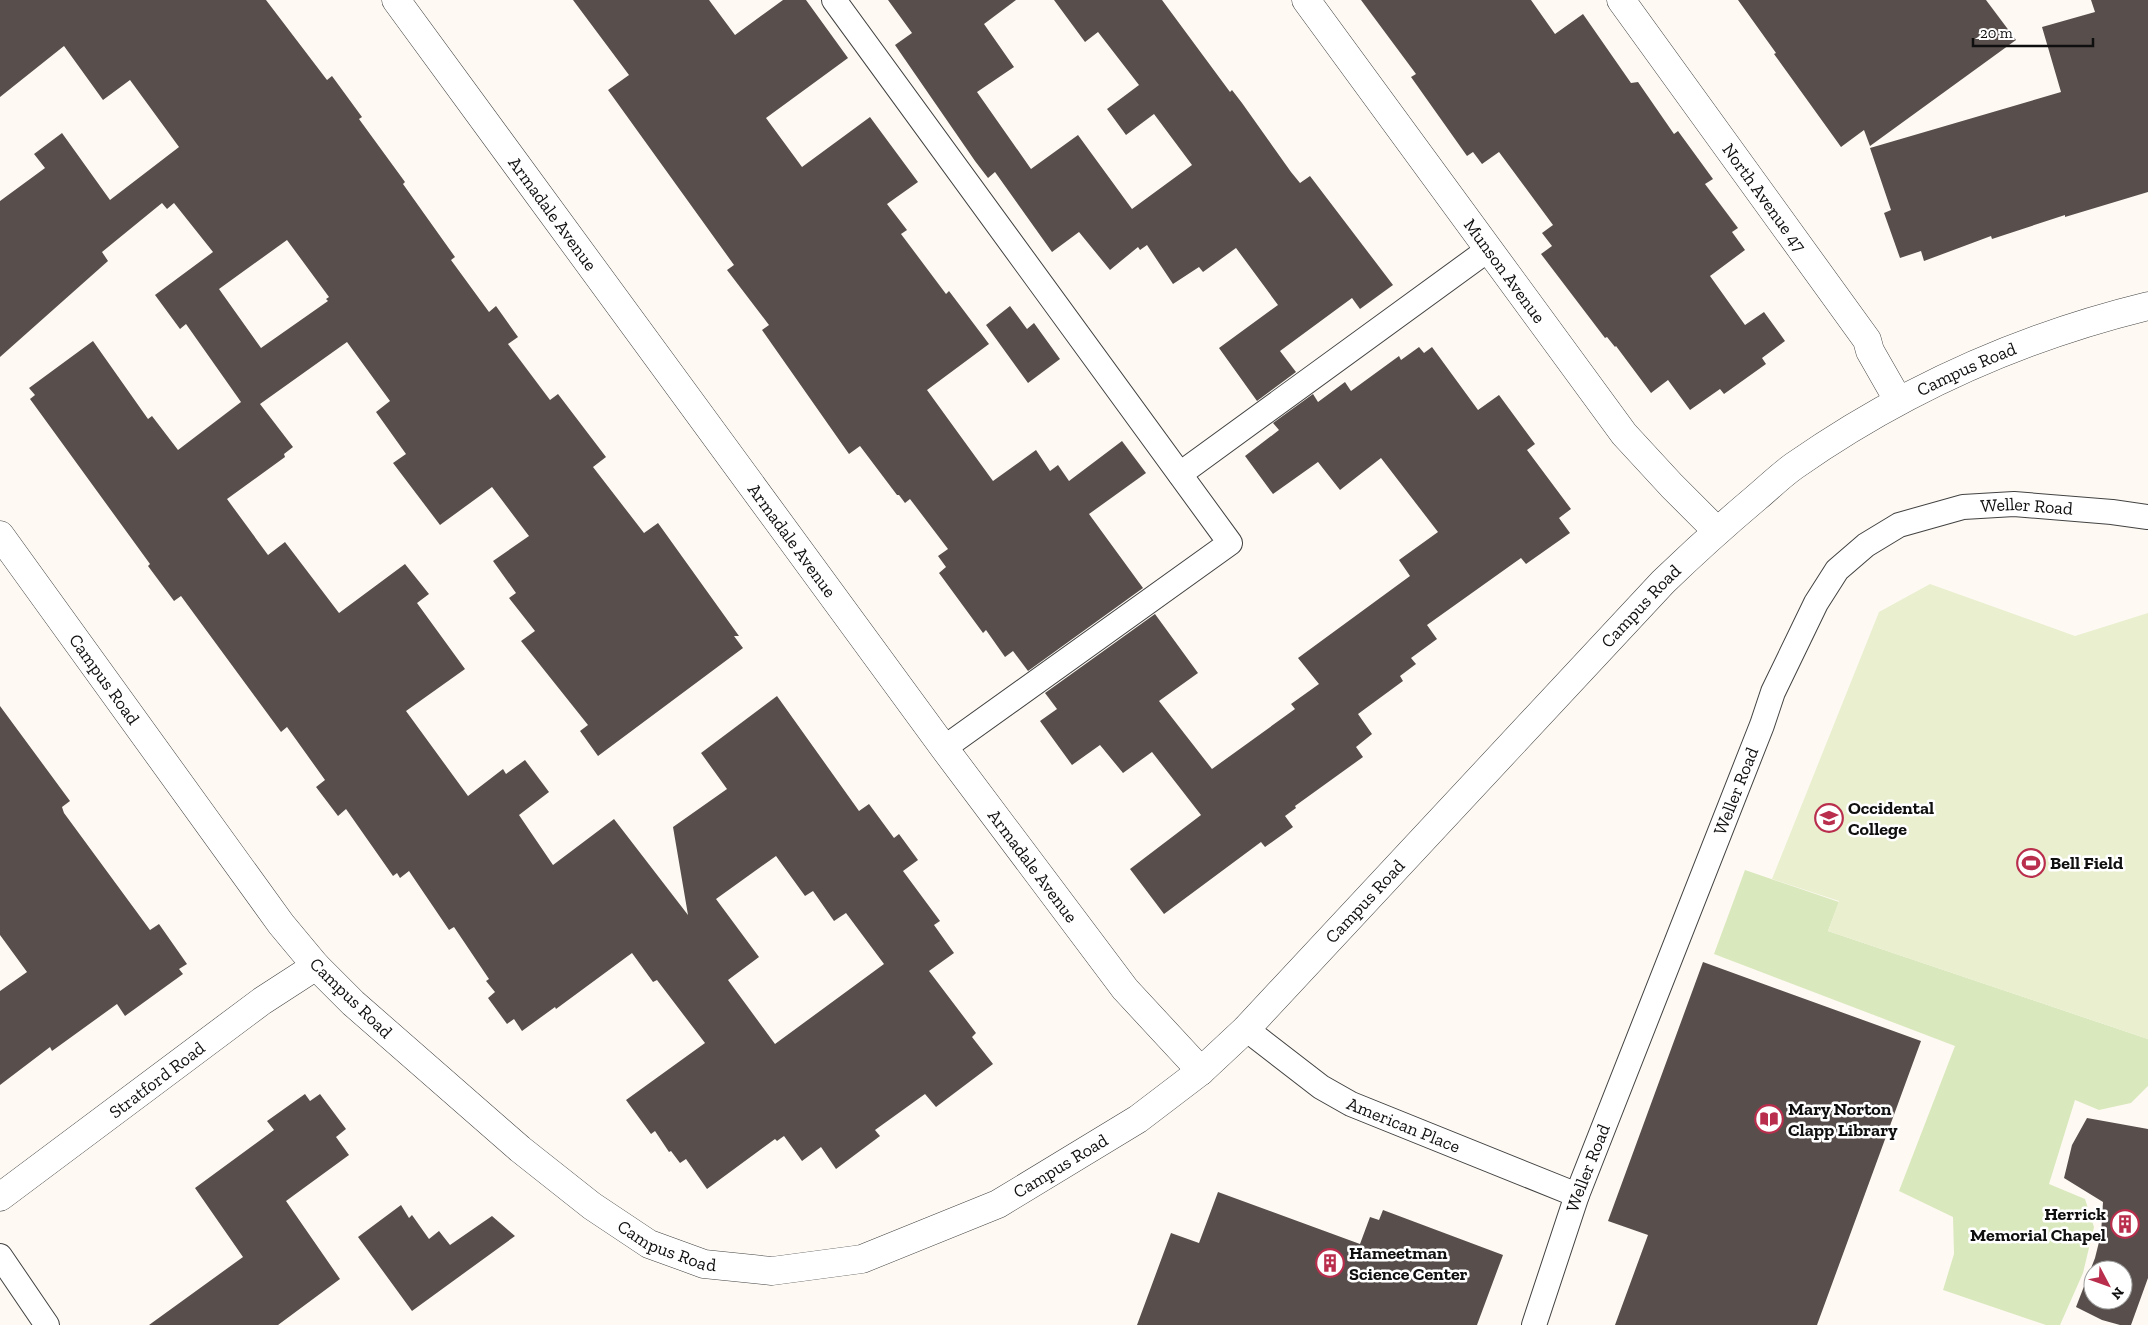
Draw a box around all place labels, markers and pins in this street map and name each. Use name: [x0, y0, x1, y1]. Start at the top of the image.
place label: Occidental College: [1848, 797, 1934, 840]
school or university icon: Occidental College: [1814, 803, 1844, 833]
sports icon: Bell Field: [2016, 848, 2046, 878]
place label: Bell Field: [2050, 852, 2124, 874]
place label: Mary Norton Clapp Library: [1788, 1098, 1898, 1141]
library icon: Mary Norton Clapp Library: [1754, 1104, 1784, 1134]
place label: Herrick Memorial Chapel: [1970, 1203, 2106, 1246]
building icon: Herrick Memorial Chapel: [2110, 1209, 2140, 1239]
place label: Hameetman Science Center: [1349, 1242, 1468, 1285]
building icon: Hameetman Science Center: [1315, 1248, 1345, 1278]

